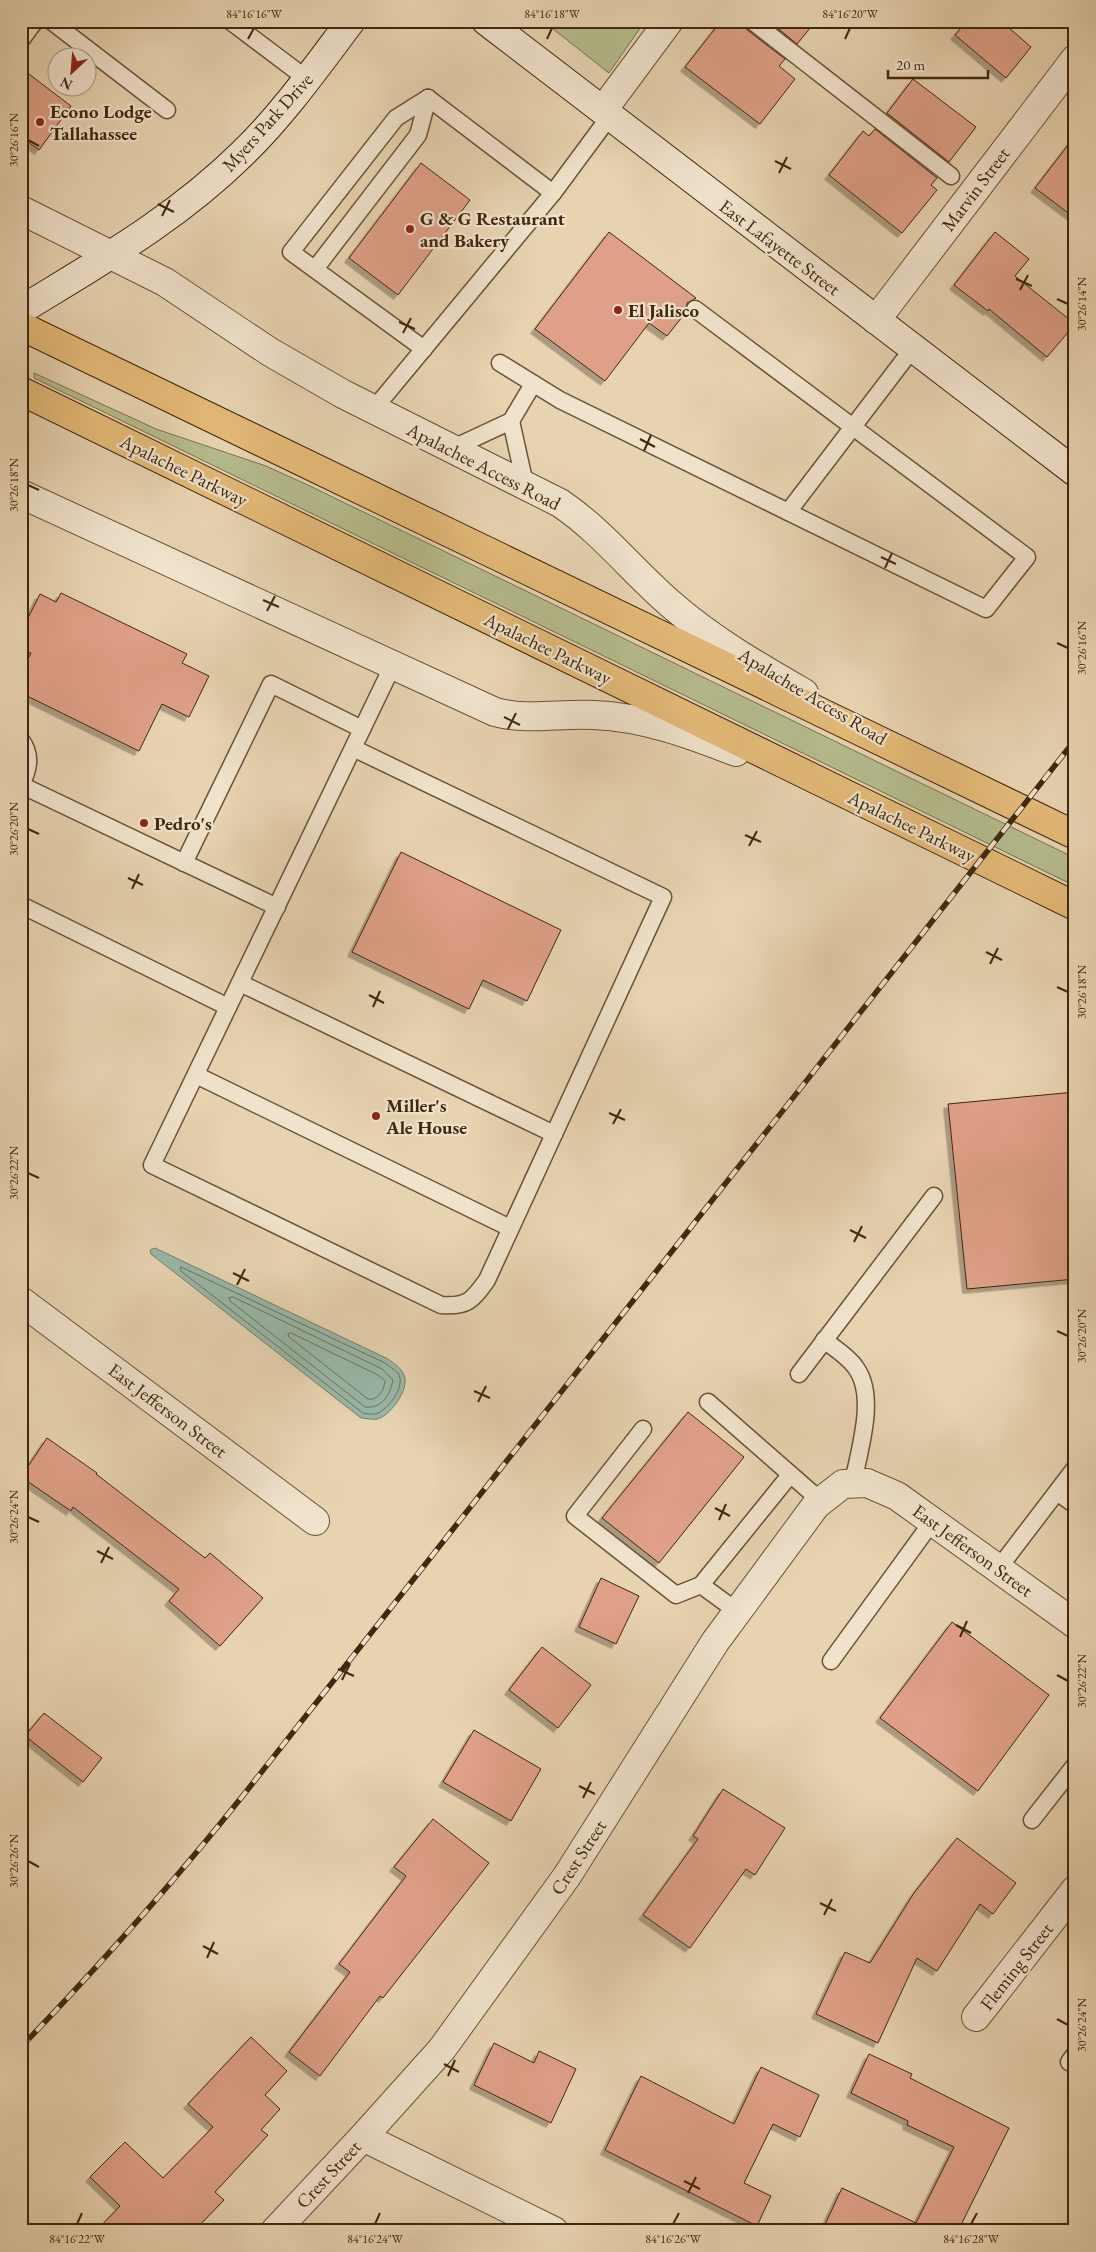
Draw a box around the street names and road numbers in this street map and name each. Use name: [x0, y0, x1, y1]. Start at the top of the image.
street label: Myers Park Drive: [216, 68, 318, 177]
street label: Marvin Street: [936, 142, 1015, 236]
street label: East Lafayette Street: [714, 194, 845, 301]
street label: Apalachee Access Road: [402, 416, 565, 516]
street label: Apalachee Parkway: [115, 428, 252, 512]
street label: Apalachee Parkway: [479, 606, 616, 690]
street label: Apalachee Access Road: [733, 642, 892, 751]
street label: Apalachee Parkway: [843, 784, 980, 868]
street label: East Jefferson Street: [103, 1357, 232, 1463]
street label: East Jefferson Street: [908, 1498, 1038, 1603]
street label: Crest Street: [545, 1815, 612, 1900]
street label: Fleming Street: [974, 1917, 1059, 2015]
street label: Crest Street: [290, 2135, 366, 2214]

